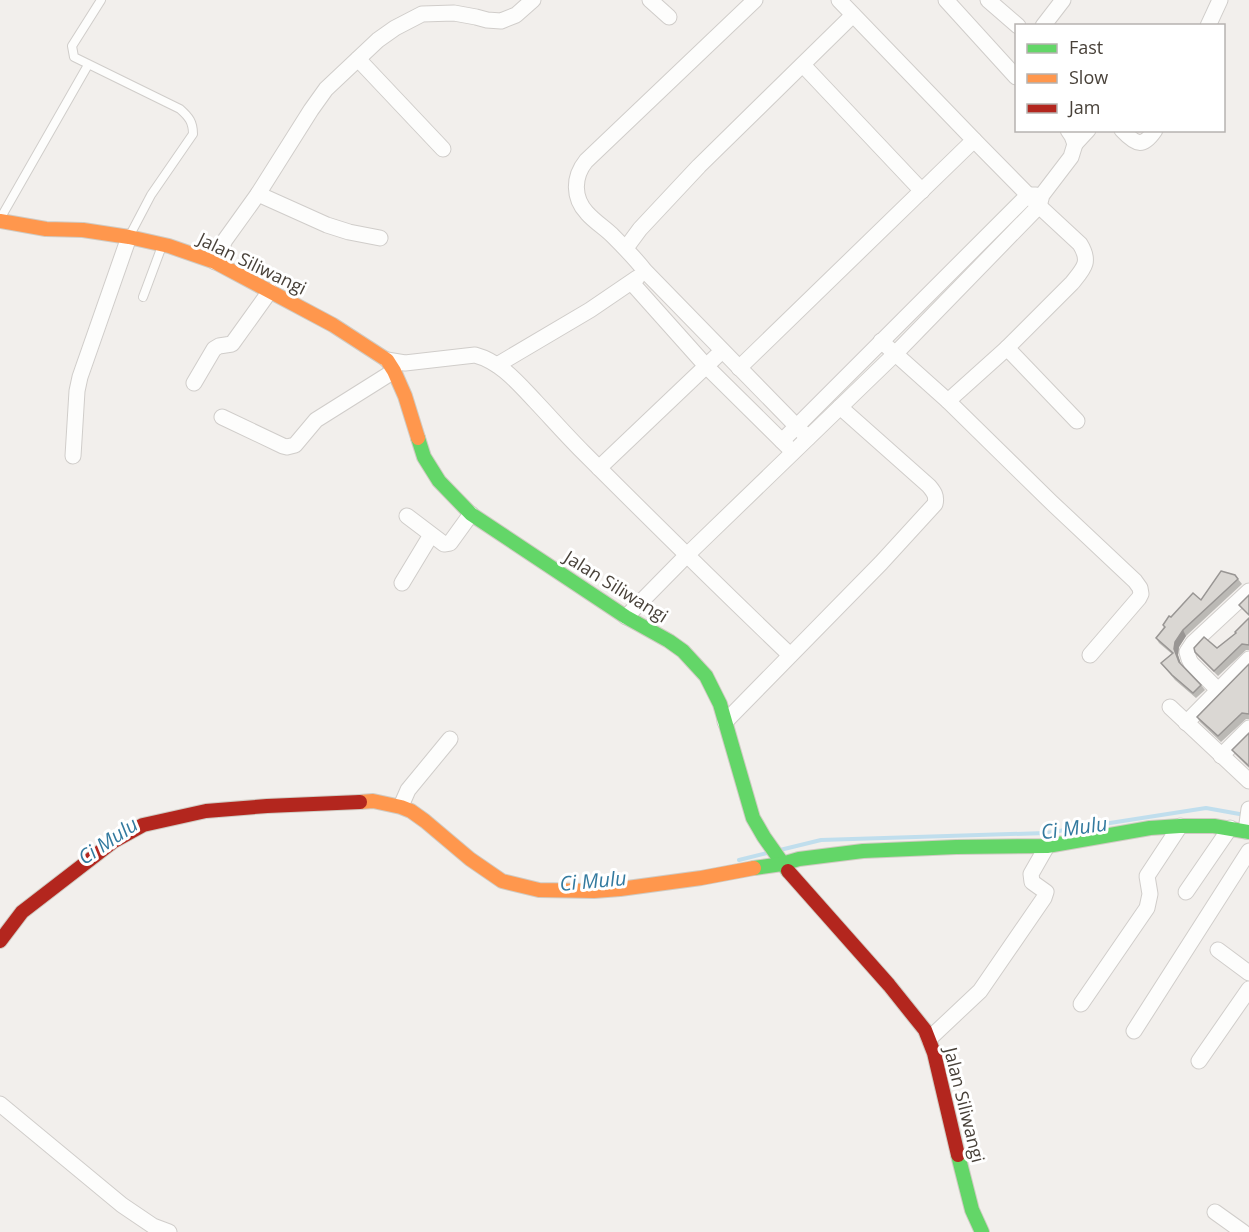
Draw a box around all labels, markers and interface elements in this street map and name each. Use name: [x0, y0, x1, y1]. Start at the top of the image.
legend: [1015, 24, 1225, 132]
text: Fast: [1069, 35, 1103, 59]
text: Slow: [1069, 65, 1108, 89]
text: Jam: [1067, 95, 1101, 119]
street label: Jalan Siliwangi: [192, 226, 311, 300]
street label: Jalan Siliwangi: [558, 544, 673, 628]
water label: Ci Mulu: [1039, 809, 1109, 846]
water label: Ci Mulu: [72, 811, 143, 870]
water label: Ci Mulu: [558, 864, 627, 897]
street label: Jalan Siliwangi: [939, 1043, 991, 1165]

